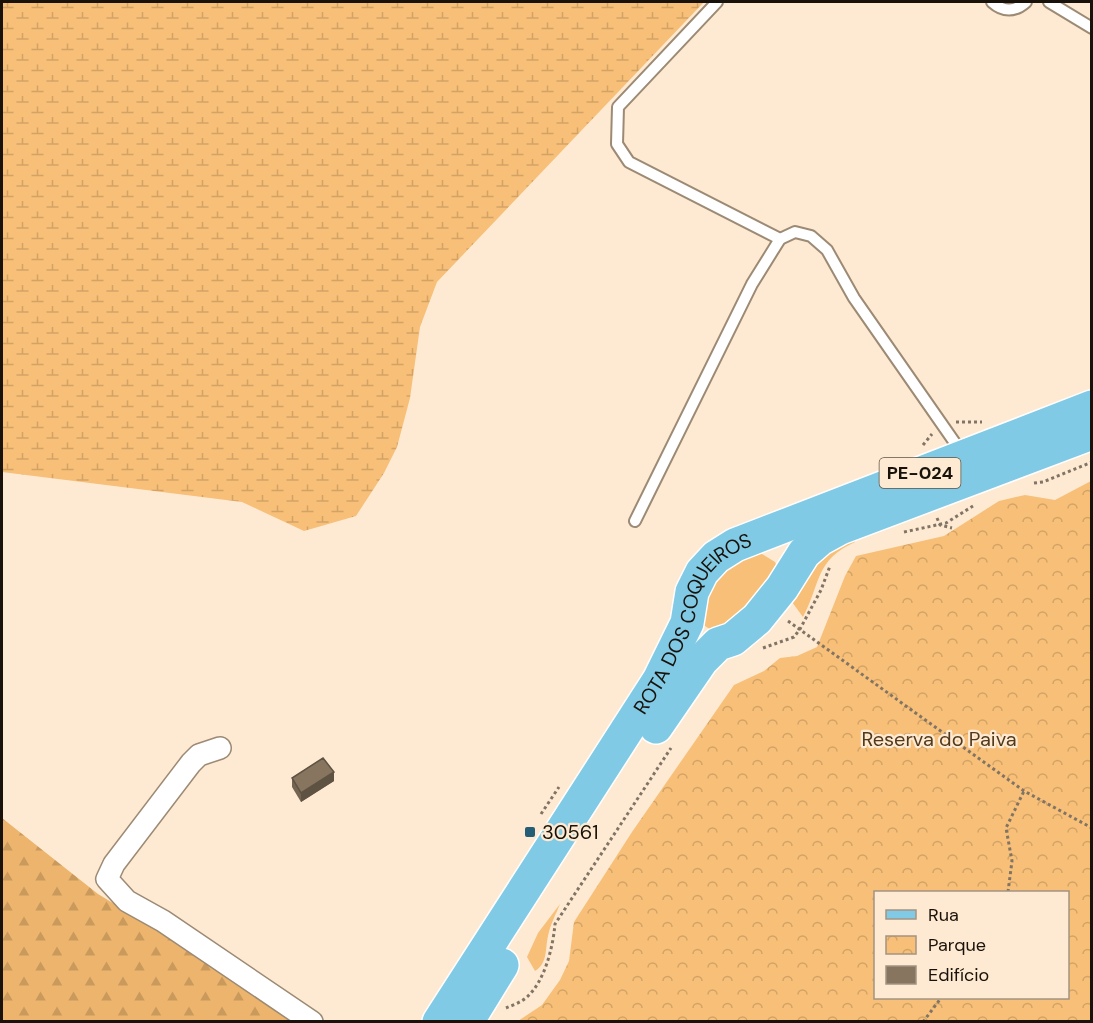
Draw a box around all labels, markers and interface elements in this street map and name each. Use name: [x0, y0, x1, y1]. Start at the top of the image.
road number: PE-024: [880, 458, 960, 488]
street label: ROTA DOS COQUEIROS: [628, 527, 755, 719]
park label: Reserva do Paiva: [861, 726, 1017, 752]
place label: 30561: [542, 819, 599, 845]
marker: 30561: [523, 825, 537, 839]
legend: [874, 891, 1069, 999]
text: Rua: [928, 903, 959, 927]
text: Parque: [928, 933, 986, 957]
text: Edifício: [928, 963, 989, 987]

